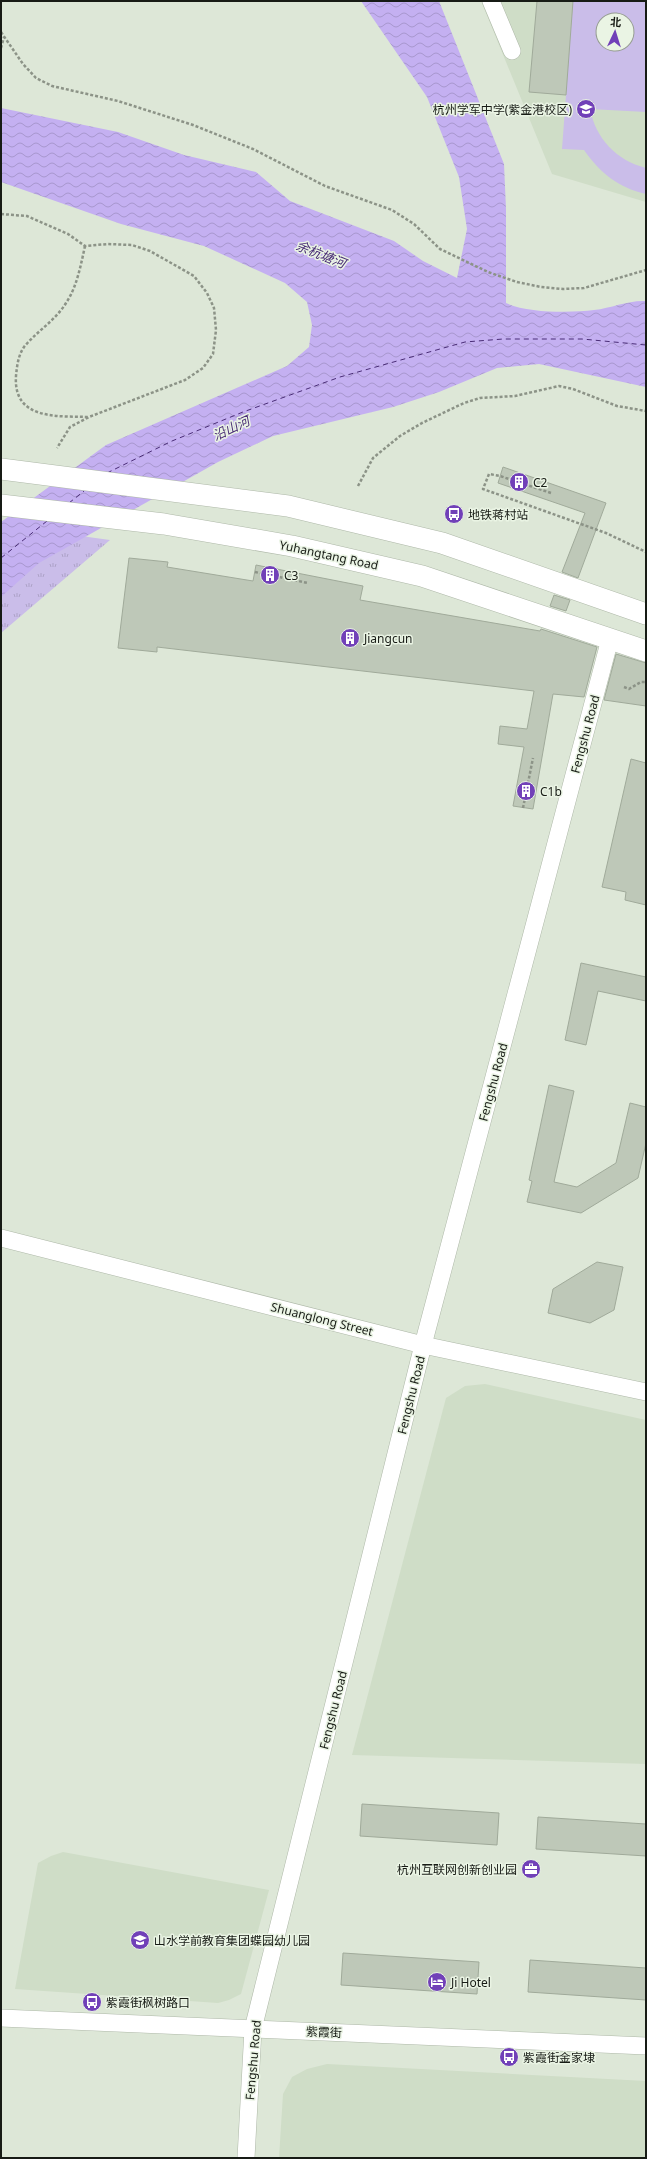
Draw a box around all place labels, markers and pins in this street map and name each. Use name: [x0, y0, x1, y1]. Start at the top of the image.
school or university icon: 杭州学军中学(紫金港校区): [575, 98, 597, 120]
place label: 杭州学军中学(紫金港校区): [433, 101, 572, 118]
building icon: C2: [508, 471, 530, 493]
place label: C2: [533, 474, 548, 491]
bus stop icon: 地铁蒋村站: [443, 503, 465, 525]
place label: 地铁蒋村站: [468, 506, 528, 523]
building icon: C3: [259, 564, 281, 586]
place label: C3: [284, 567, 299, 584]
building icon: Jiangcun: [339, 627, 361, 649]
place label: Jiangcun: [363, 630, 413, 647]
building icon: C1b: [515, 780, 537, 802]
place label: C1b: [540, 783, 562, 800]
office icon: 杭州互联网创新创业园: [520, 1858, 542, 1880]
place label: 杭州互联网创新创业园: [397, 1861, 517, 1878]
school or university icon: 山水学前教育集团蝶园幼儿园: [129, 1929, 151, 1951]
place label: 山水学前教育集团蝶园幼儿园: [154, 1932, 310, 1949]
hotel icon: Ji Hotel: [426, 1971, 448, 1993]
place label: Ji Hotel: [450, 1974, 491, 1991]
bus stop icon: 紫霞街枫树路口: [81, 1991, 103, 2013]
place label: 紫霞街枫树路口: [106, 1994, 190, 2011]
bus stop icon: 紫霞街金家埭: [498, 2046, 520, 2068]
place label: 紫霞街金家埭: [523, 2049, 595, 2066]

